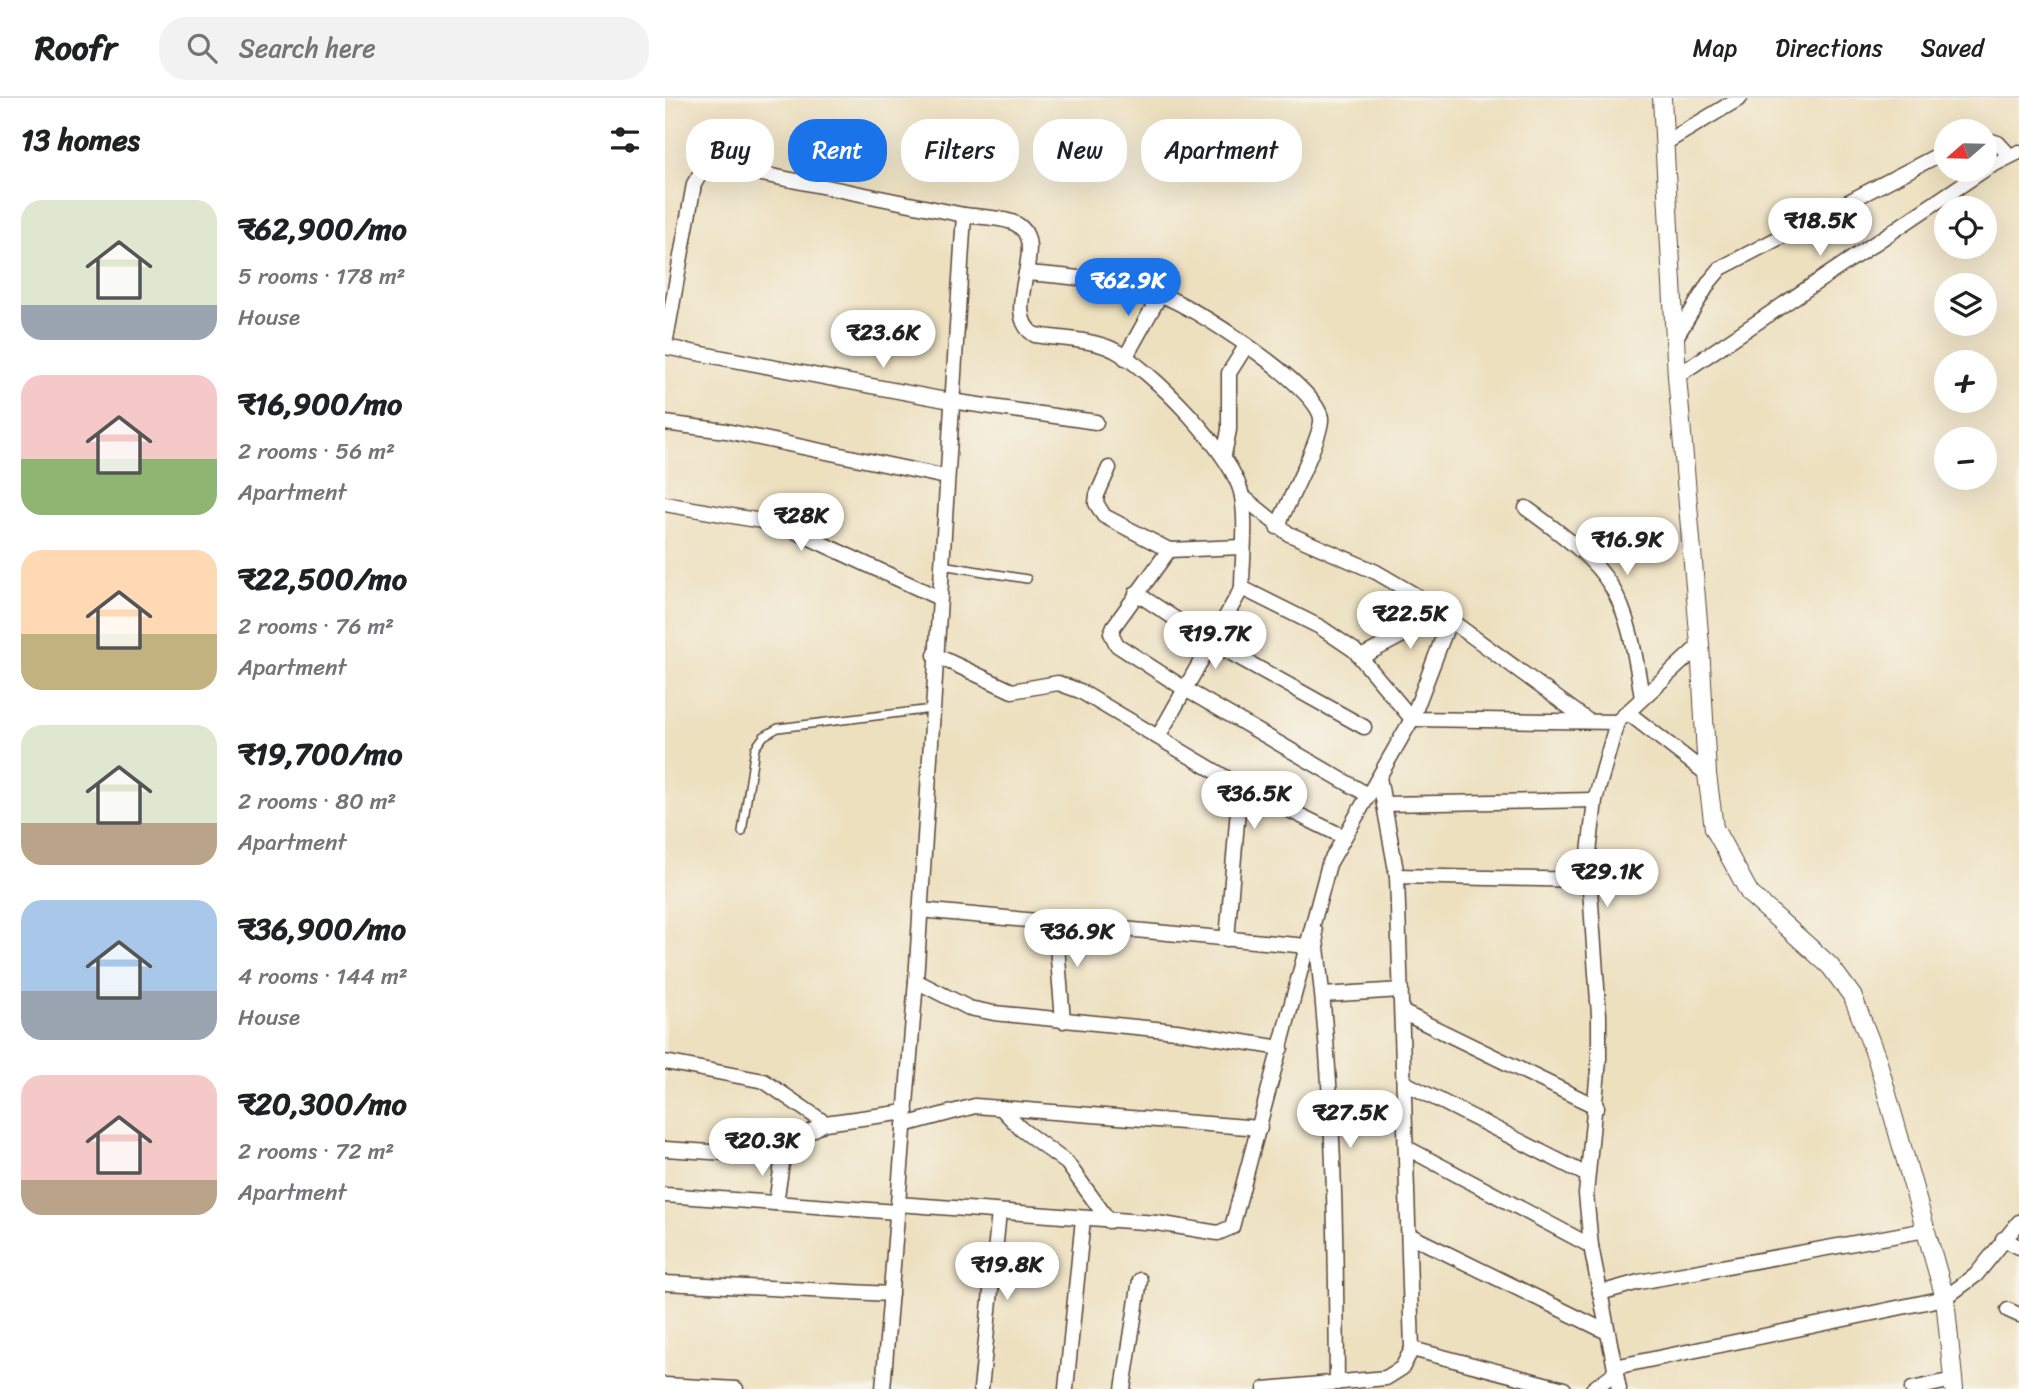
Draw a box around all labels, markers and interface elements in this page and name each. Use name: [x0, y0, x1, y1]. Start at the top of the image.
search box: [159, 17, 649, 80]
text: Roofr: [35, 19, 117, 77]
text: Search here: [239, 25, 376, 71]
text: Map: [1693, 27, 1737, 69]
text: Directions: [1775, 27, 1883, 69]
text: Saved: [1921, 27, 1984, 69]
icon: search: [183, 29, 221, 67]
text: 13 homes: [21, 113, 140, 167]
chip: Buy: [686, 119, 774, 182]
chip: Rent: [788, 119, 887, 182]
chip: Filters: [901, 119, 1019, 182]
chip: New: [1033, 119, 1127, 182]
chip: Apartment: [1141, 119, 1302, 182]
north arrow: [1934, 119, 1997, 182]
map controls: [1934, 119, 1997, 490]
icon: filters: [606, 121, 644, 159]
button: locate: [1934, 196, 1997, 259]
pin: ₹18.5K: [1763, 198, 1877, 258]
text: ₹18.5K: [1784, 200, 1856, 241]
text: ₹62,900/mo: [238, 202, 407, 256]
icon: home: [77, 228, 161, 312]
text: 5 rooms · 178 m²: [238, 256, 406, 297]
pin: ₹62.9K: [1071, 258, 1185, 318]
text: ₹62.9K: [1091, 260, 1165, 301]
button: layers: [1934, 273, 1997, 336]
text: House: [238, 297, 300, 338]
pin: ₹23.6K: [826, 310, 940, 370]
text: ₹23.6K: [847, 312, 919, 353]
button: +: [1934, 350, 1997, 413]
text: ₹16,900/mo: [238, 377, 402, 431]
icon: home: [77, 403, 161, 487]
button: −: [1934, 427, 1997, 490]
text: 2 rooms · 56 m²: [238, 431, 395, 472]
text: Apartment: [238, 472, 347, 513]
pin: ₹28K: [760, 494, 842, 553]
text: ₹28K: [774, 495, 828, 536]
pin: ₹16.9K: [1570, 518, 1684, 577]
text: ₹16.9K: [1592, 519, 1662, 560]
text: ₹22,500/mo: [238, 552, 407, 606]
icon: home: [77, 578, 161, 662]
pin: ₹22.5K: [1353, 592, 1467, 651]
text: ₹22.5K: [1373, 593, 1447, 634]
text: 2 rooms · 76 m²: [238, 606, 394, 647]
pin: ₹19.7K: [1158, 612, 1272, 671]
text: ₹19.7K: [1180, 613, 1250, 654]
text: Apartment: [238, 647, 347, 688]
text: ₹19,700/mo: [238, 727, 402, 781]
icon: home: [77, 753, 161, 837]
pin: ₹36.5K: [1197, 772, 1311, 831]
text: ₹36.5K: [1217, 773, 1291, 814]
text: 2 rooms · 80 m²: [238, 781, 396, 822]
text: Apartment: [238, 822, 347, 863]
pin: ₹29.1K: [1550, 850, 1664, 909]
text: ₹29.1K: [1571, 851, 1643, 892]
text: ₹36,900/mo: [238, 902, 406, 956]
pin: ₹36.9K: [1020, 910, 1134, 969]
text: ₹36.9K: [1040, 911, 1114, 952]
icon: home: [77, 928, 161, 1012]
text: 4 rooms · 144 m²: [238, 956, 408, 997]
text: House: [238, 997, 300, 1038]
text: ₹20,300/mo: [238, 1077, 407, 1131]
pin: ₹27.5K: [1293, 1090, 1407, 1150]
text: ₹27.5K: [1313, 1092, 1387, 1133]
icon: home: [77, 1103, 161, 1187]
pin: ₹20.3K: [705, 1118, 819, 1178]
text: ₹20.3K: [725, 1120, 799, 1161]
text: 2 rooms · 72 m²: [238, 1131, 394, 1172]
text: Apartment: [238, 1172, 347, 1213]
pin: ₹19.8K: [950, 1242, 1064, 1302]
text: ₹19.8K: [971, 1244, 1043, 1285]

